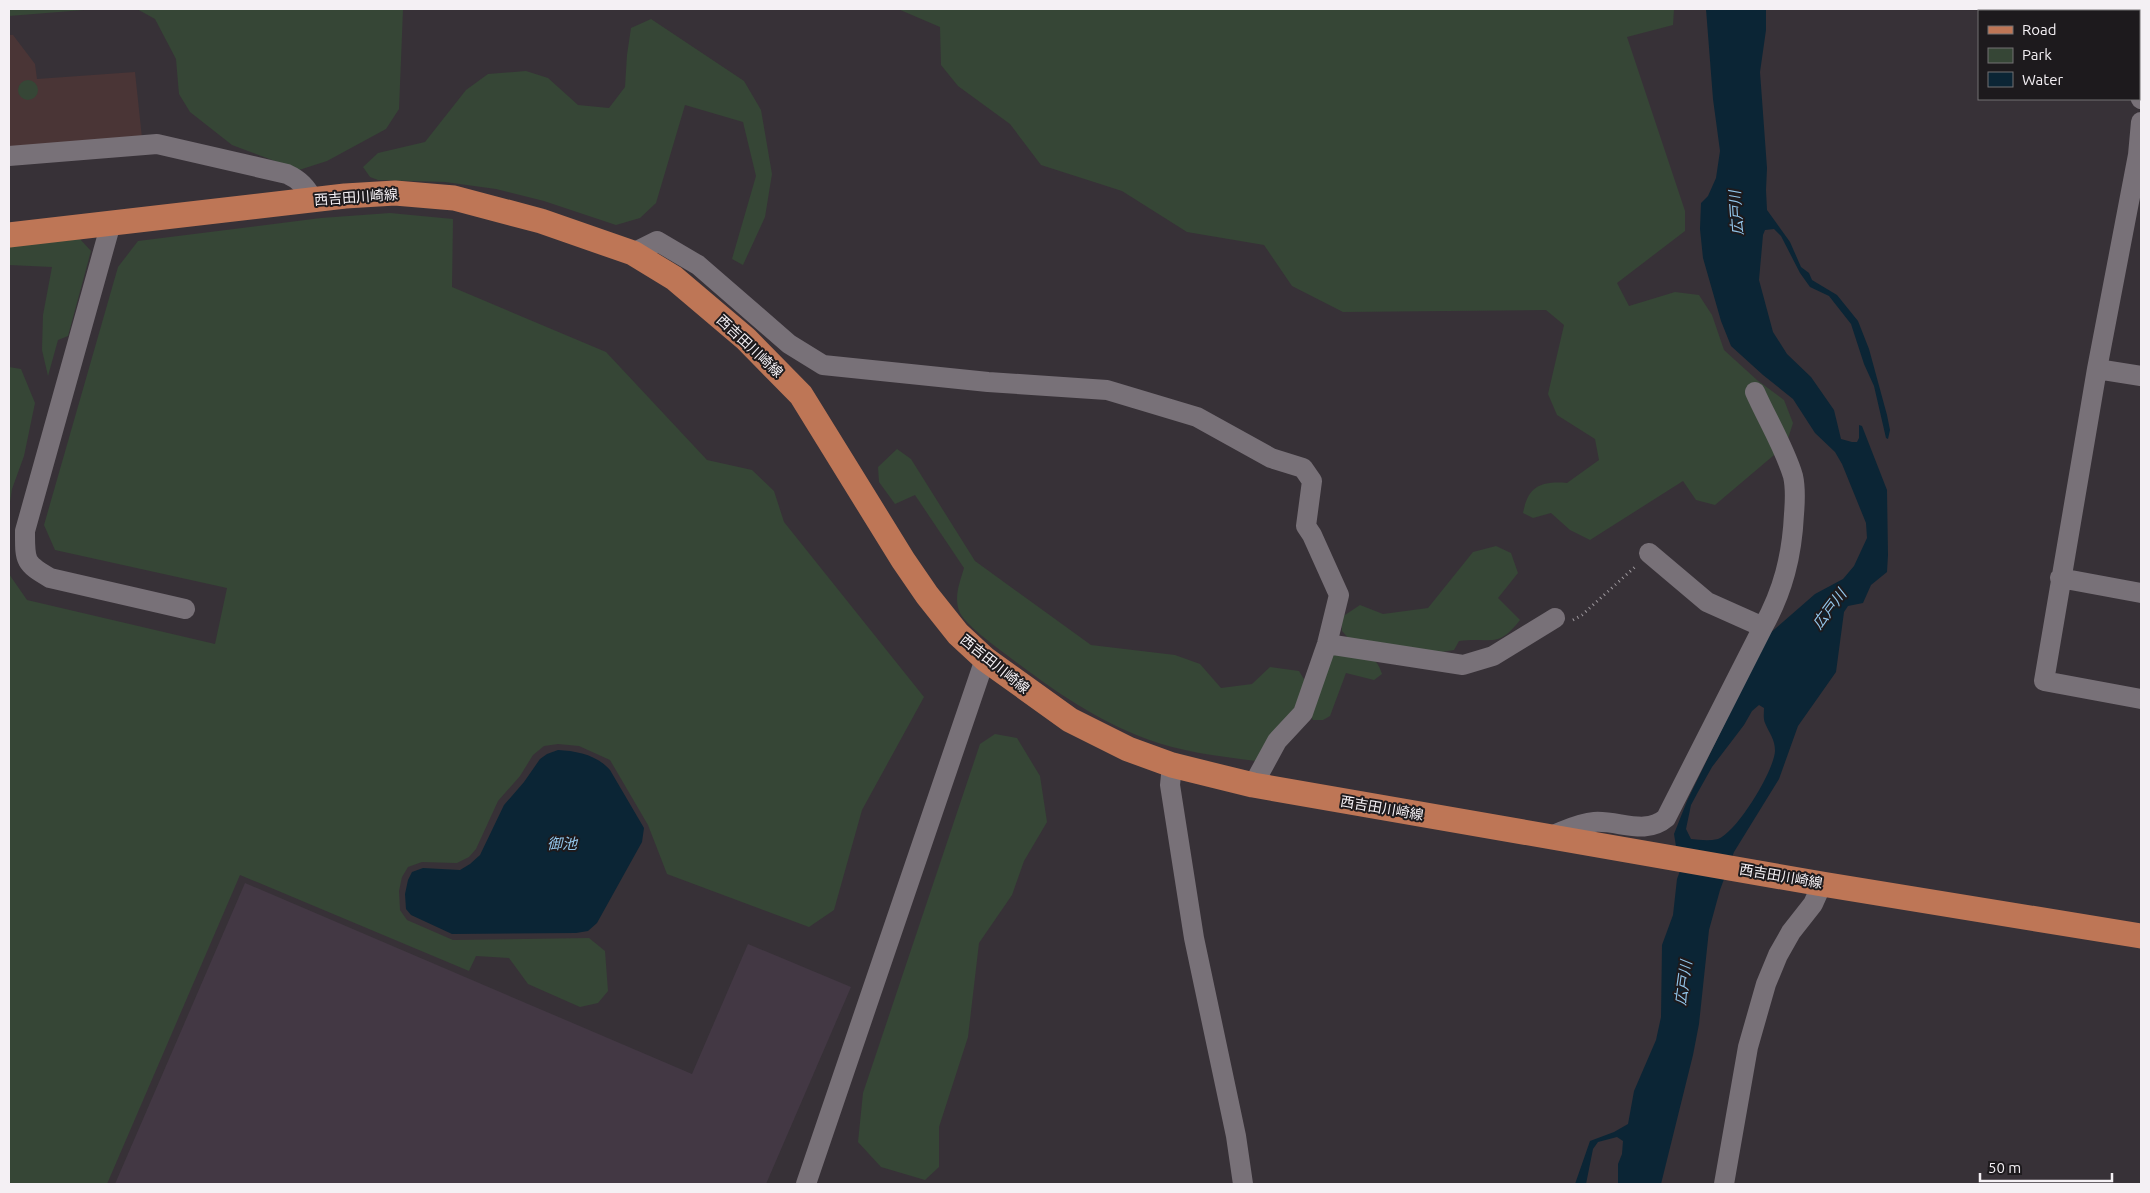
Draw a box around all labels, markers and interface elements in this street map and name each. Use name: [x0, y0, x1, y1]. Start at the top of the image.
legend: [1978, 10, 2140, 100]
text: Road: [2022, 21, 2057, 38]
text: Park: [2022, 46, 2052, 63]
text: Water: [2022, 71, 2063, 88]
street label: 西吉田川崎線: [314, 186, 398, 208]
water label: 広戸川: [1726, 188, 1746, 236]
street label: 西吉田川崎線: [714, 312, 786, 380]
water label: 広戸川: [1809, 584, 1851, 632]
street label: 西吉田川崎線: [957, 631, 1033, 697]
street label: 西吉田川崎線: [1339, 793, 1425, 823]
water label: 御池: [547, 835, 579, 852]
street label: 西吉田川崎線: [1738, 861, 1824, 891]
water label: 広戸川: [1671, 958, 1695, 1006]
scale bar: [1980, 1150, 2112, 1182]
text: 50 m: [1988, 1159, 2021, 1176]

